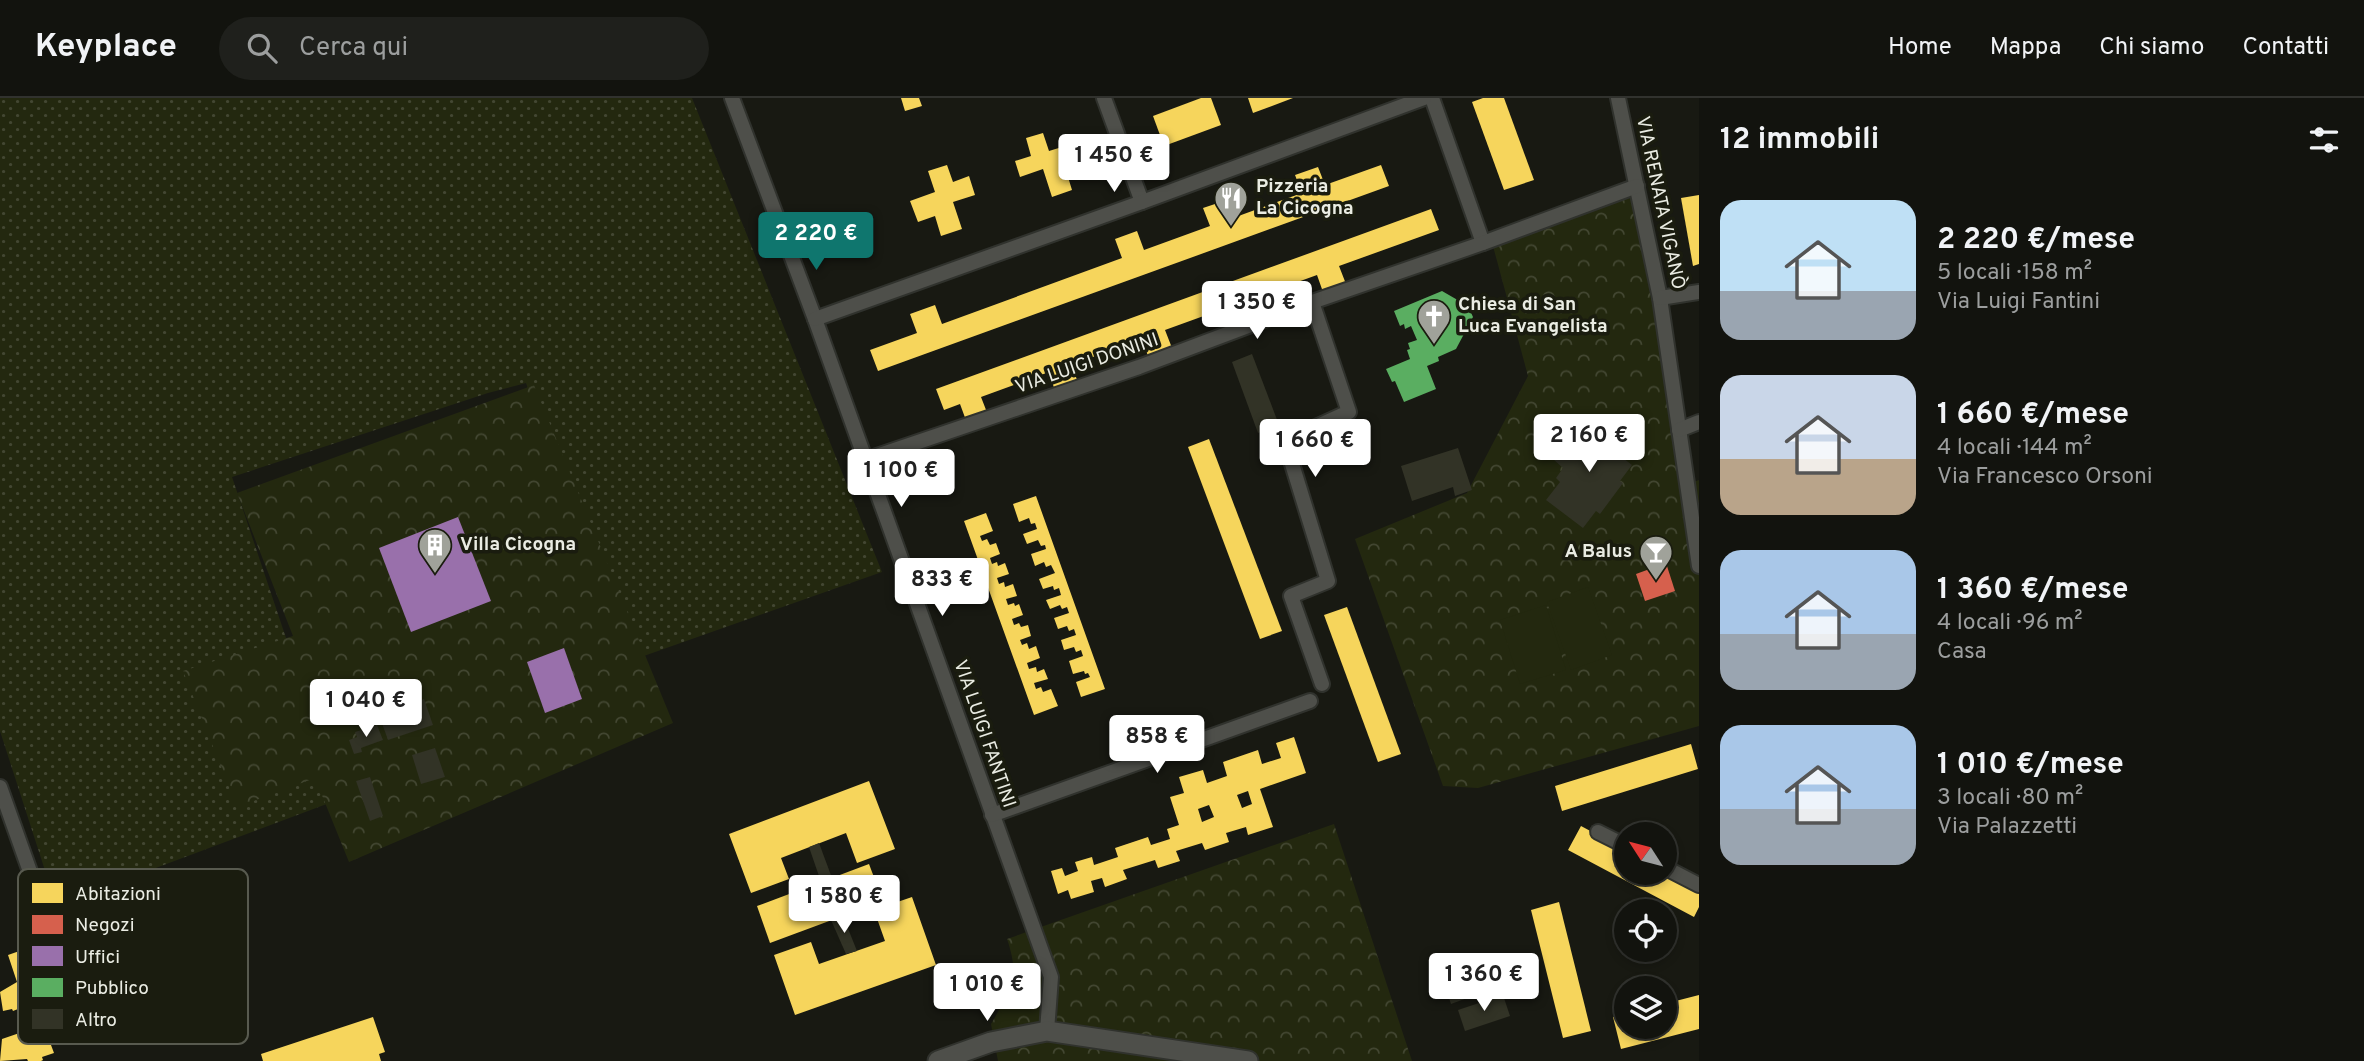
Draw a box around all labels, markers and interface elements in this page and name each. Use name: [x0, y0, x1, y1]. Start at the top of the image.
search box: [219, 17, 709, 80]
text: Keyplace: [35, 27, 177, 69]
icon: search: [243, 29, 281, 67]
text: Cerca qui: [299, 32, 408, 65]
text: Home: [1888, 33, 1952, 63]
text: Mappa: [1990, 33, 2061, 63]
text: Chi siamo: [2099, 33, 2204, 63]
text: Contatti: [2242, 33, 2329, 63]
street label: VIA RENATA VIGANÒ: [1630, 114, 1691, 292]
icon: filters: [2305, 121, 2343, 159]
text: 12 immobili: [1720, 122, 1879, 159]
pin: 1 450 €: [1049, 134, 1179, 194]
text: 1 450 €: [1074, 142, 1154, 171]
place label: Pizzeria La Cicogna: [1256, 175, 1354, 221]
restaurant icon: Pizzeria La Cicogna: [1212, 179, 1250, 228]
pin: 2 220 €: [751, 212, 881, 272]
text: 2 220 €: [774, 220, 858, 249]
text: 2 220 €/mese: [1937, 222, 2135, 259]
icon: home: [1776, 228, 1860, 312]
text: 5 locali · 158 m²: [1937, 259, 2092, 288]
pin: 1 350 €: [1192, 282, 1322, 341]
text: Via Luigi Fantini: [1937, 288, 2100, 317]
text: 1 350 €: [1218, 289, 1296, 318]
place label: Chiesa di San Luca Evangelista: [1458, 293, 1608, 339]
church icon: Chiesa di San Luca Evangelista: [1415, 297, 1453, 346]
street label: VIA LUIGI DONINI: [1012, 328, 1162, 400]
text: 1 660 €/mese: [1937, 397, 2129, 434]
icon: home: [1776, 403, 1860, 487]
pin: 2 160 €: [1524, 414, 1654, 474]
pin: 1 660 €: [1250, 420, 1380, 479]
text: 2 160 €: [1550, 422, 1628, 451]
text: 1 660 €: [1276, 427, 1354, 456]
text: 4 locali · 144 m²: [1937, 434, 2092, 463]
pin: 1 100 €: [836, 450, 966, 509]
text: 1 100 €: [864, 457, 938, 486]
text: Via Francesco Orsoni: [1937, 463, 2153, 492]
building icon: Villa Cicogna: [416, 526, 454, 575]
place label: Villa Cicogna: [460, 533, 576, 557]
bar icon: A Balus: [1637, 533, 1675, 582]
place label: A Balus: [1564, 540, 1632, 564]
pin: 833 €: [893, 559, 991, 618]
text: 833 €: [911, 566, 973, 595]
text: 1 360 €/mese: [1937, 572, 2128, 609]
icon: home: [1776, 578, 1860, 662]
text: 4 locali · 96 m²: [1937, 609, 2083, 638]
text: Casa: [1937, 638, 1987, 667]
street label: VIA LUIGI FANTINI: [947, 657, 1021, 811]
pin: 1 040 €: [301, 680, 431, 739]
text: 1 040 €: [326, 687, 406, 716]
pin: 858 €: [1108, 716, 1206, 775]
text: 858 €: [1125, 723, 1189, 752]
text: 1 010 €/mese: [1937, 747, 2124, 784]
icon: home: [1776, 753, 1860, 837]
text: 3 locali · 80 m²: [1937, 784, 2083, 813]
text: Via Palazzetti: [1937, 813, 2077, 842]
north arrow: [1614, 822, 1676, 886]
map controls: [1614, 822, 1677, 1039]
legend: [18, 869, 248, 1044]
pin: 1 580 €: [779, 876, 909, 935]
text: Abitazioni: [75, 883, 161, 907]
text: 1 580 €: [805, 883, 883, 912]
button: locate: [1614, 899, 1677, 962]
text: Negozi: [75, 914, 135, 938]
text: Uffici: [75, 946, 120, 970]
pin: 1 360 €: [1419, 954, 1549, 1013]
text: 1 360 €: [1445, 961, 1523, 990]
pin: 1 010 €: [922, 964, 1052, 1023]
text: 1 010 €: [950, 971, 1024, 1000]
button: layers: [1614, 976, 1677, 1039]
text: Pubblico: [75, 977, 149, 1001]
text: Altro: [75, 1009, 117, 1033]

